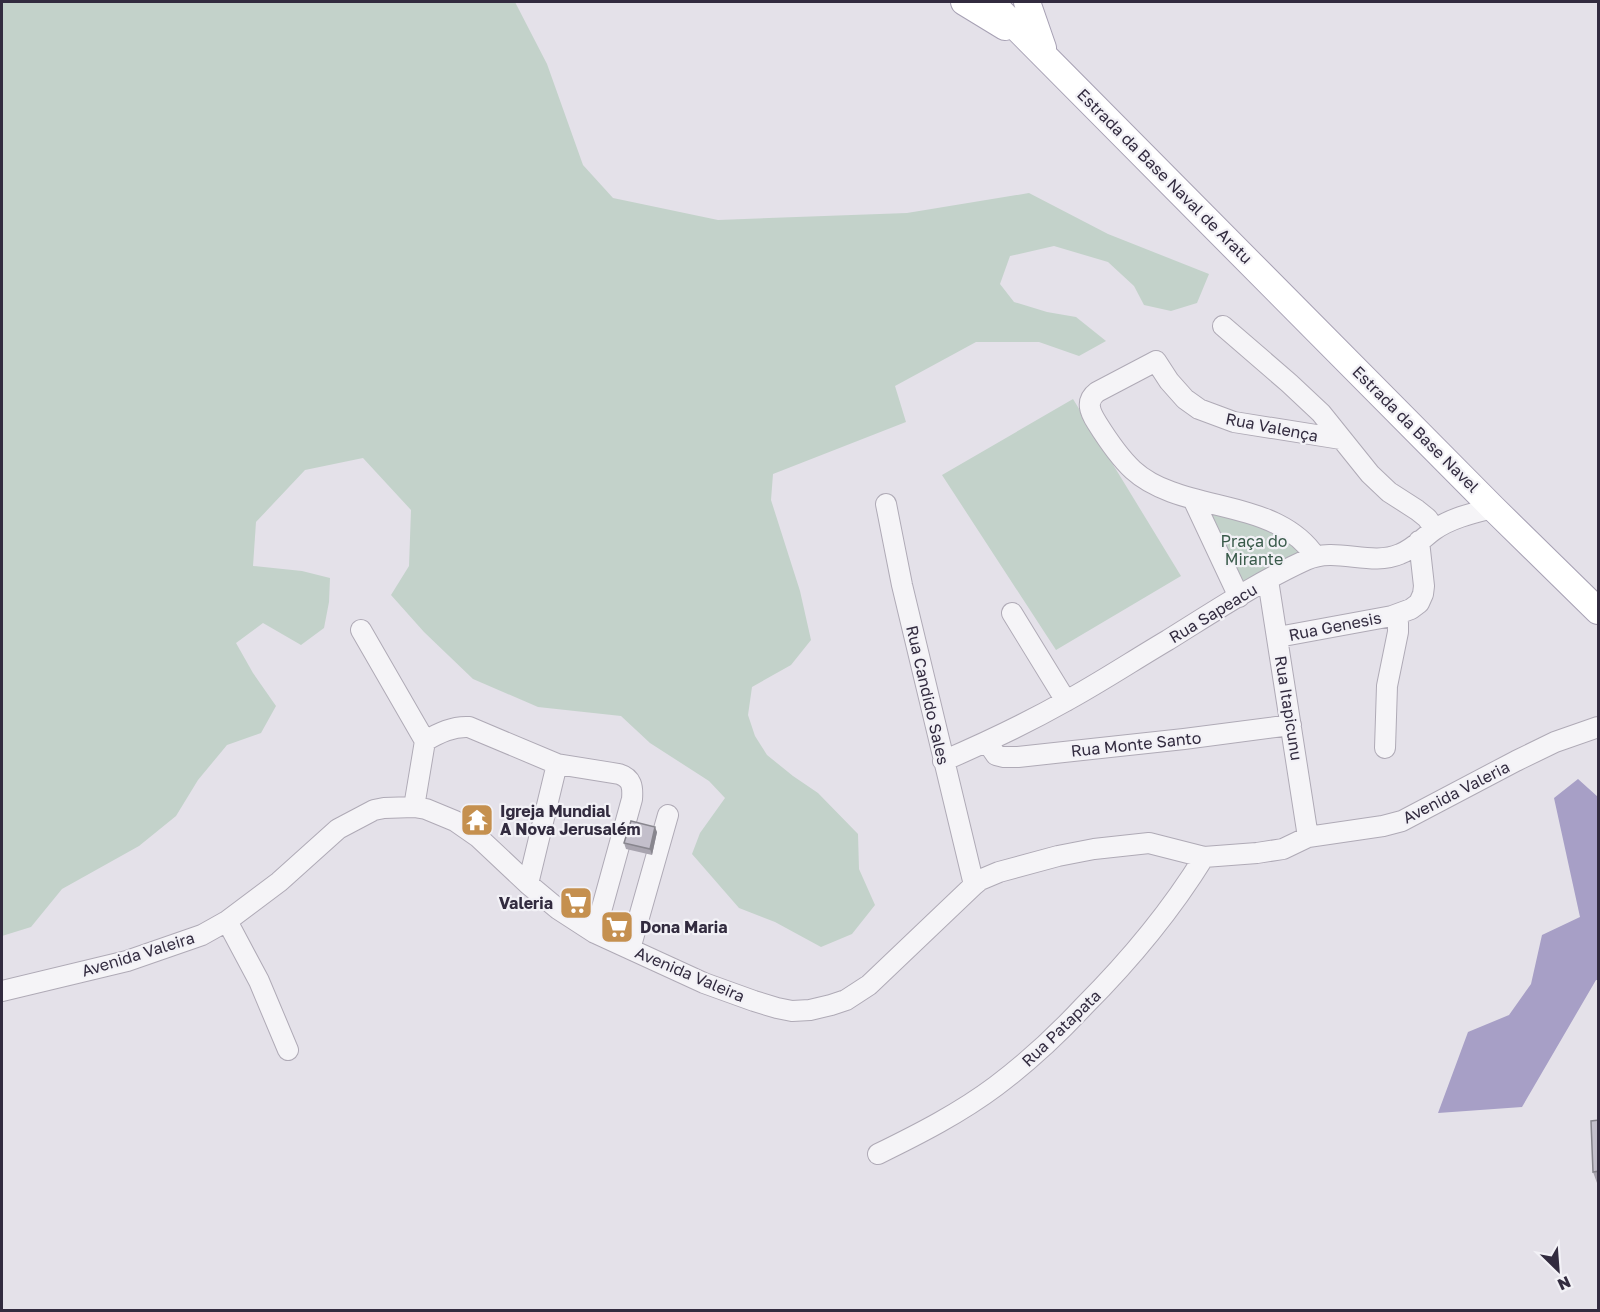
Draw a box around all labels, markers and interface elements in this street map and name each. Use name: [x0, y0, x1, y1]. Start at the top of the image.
street label: Estrada da Base Naval de Aratu: [1073, 84, 1257, 268]
street label: Estrada da Base Navel: [1348, 361, 1484, 497]
street label: Rua Valença: [1224, 408, 1320, 446]
park label: Praça do Mirante: [1221, 531, 1287, 569]
street label: Rua Sapeacu: [1165, 579, 1261, 647]
street label: Rua Genesis: [1287, 607, 1383, 645]
street label: Rua Candido Sales: [902, 623, 954, 767]
street label: Rua Itapicunu: [1271, 654, 1307, 762]
street label: Rua Monte Santo: [1070, 727, 1202, 761]
street label: Avenida Valeria: [1399, 756, 1513, 828]
place label: Igreja Mundial A Nova Jerusalém: [500, 801, 640, 839]
temple icon: Igreja Mundial A Nova Jerusalém: [459, 802, 495, 838]
supermarket icon: Valeria: [558, 885, 594, 921]
place label: Valeria: [499, 893, 553, 913]
supermarket icon: Dona Maria: [599, 909, 635, 945]
place label: Dona Maria: [640, 917, 727, 937]
street label: Avenida Valeira: [79, 927, 197, 981]
street label: Avenida Valeira: [632, 942, 748, 1006]
street label: Rua Patapata: [1017, 985, 1105, 1071]
north arrow: [1528, 1240, 1588, 1300]
text: N: [1555, 1272, 1574, 1295]

